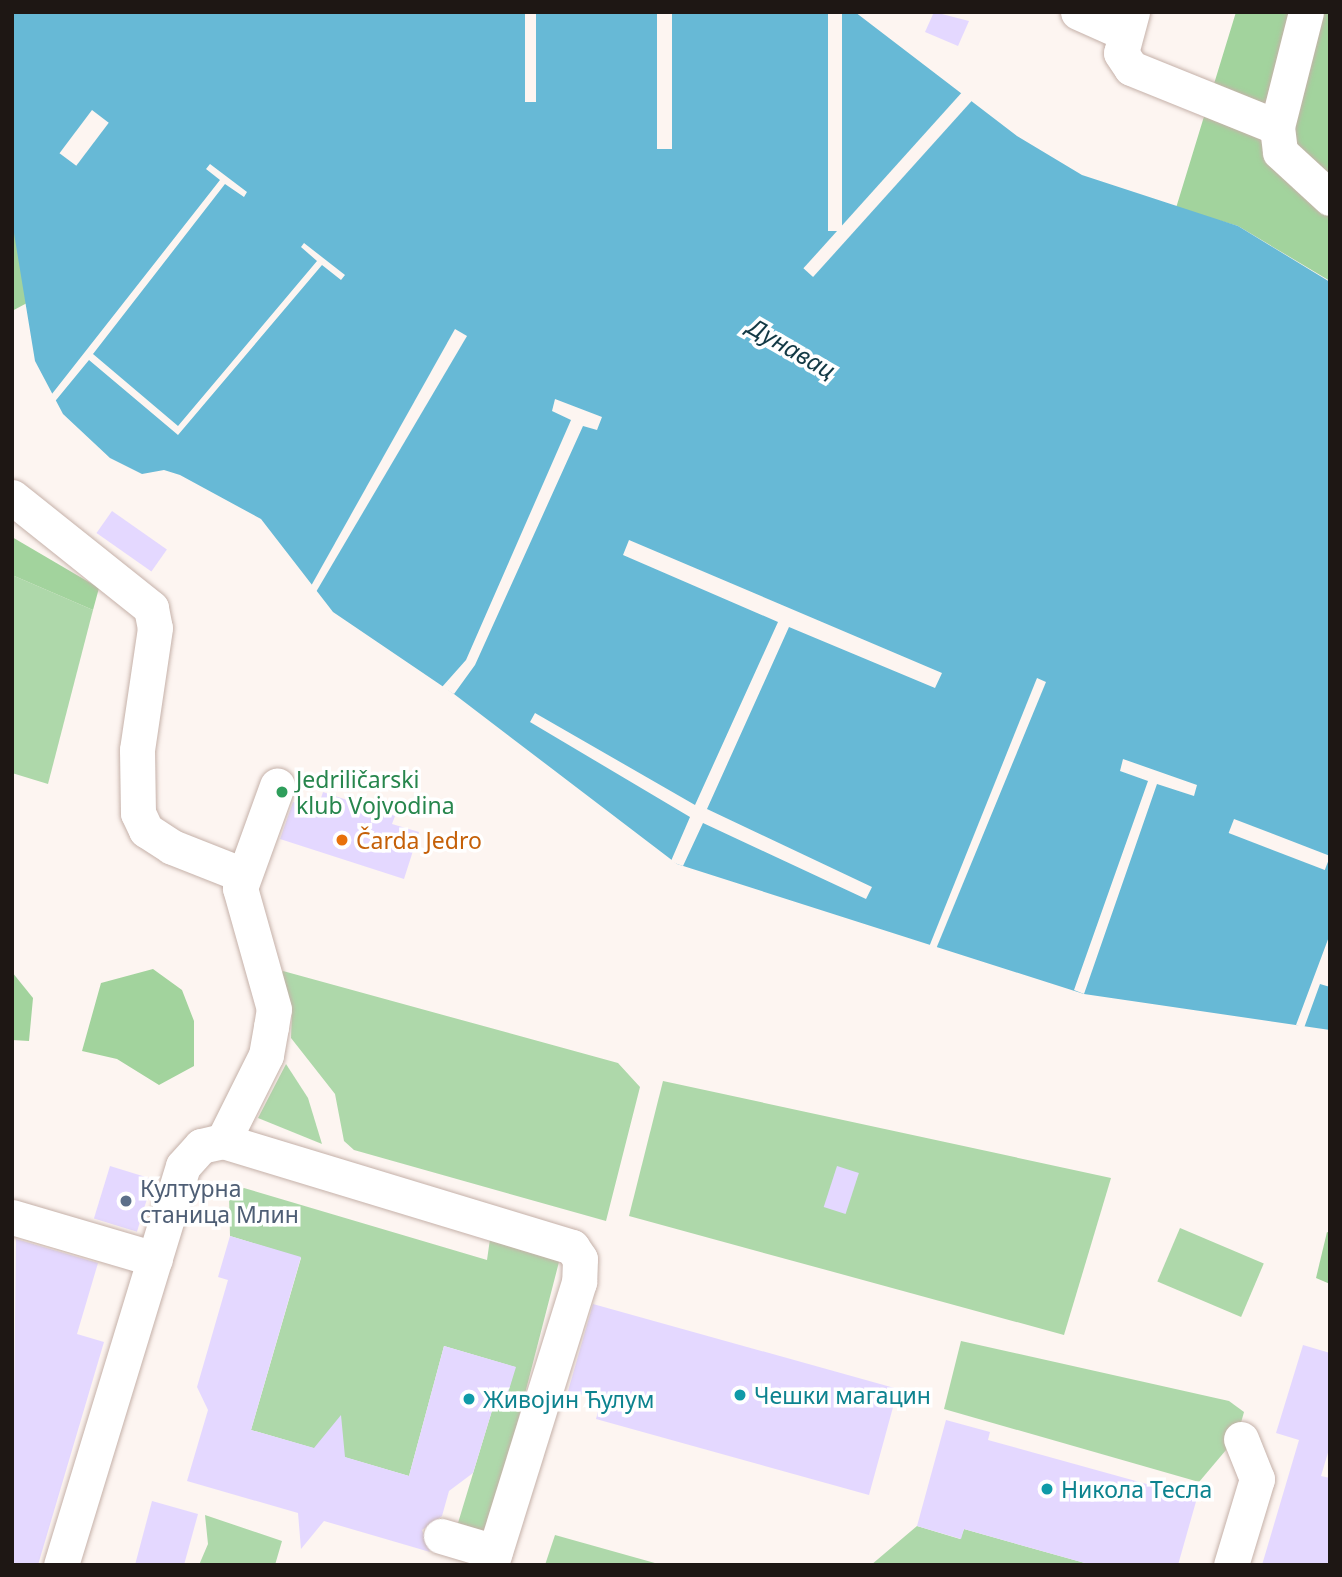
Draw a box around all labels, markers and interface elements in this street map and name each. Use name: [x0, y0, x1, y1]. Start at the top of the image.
water label: Дунавац: [743, 311, 841, 385]
place label: Jedriličarski klub Vojvodina: [296, 765, 455, 819]
marker: Jedriličarski klub Vojvodina: [274, 784, 290, 800]
place label: Čarda Jedro: [356, 826, 482, 854]
marker: Čarda Jedro: [334, 832, 350, 848]
place label: Културна станица Млин: [140, 1174, 299, 1228]
marker: Културна станица Млин: [118, 1193, 134, 1209]
place label: Чешки магацин: [754, 1381, 931, 1409]
place label: Живојин Ћулум: [483, 1385, 654, 1413]
marker: Чешки магацин: [732, 1387, 748, 1403]
marker: Живојин Ћулум: [461, 1391, 477, 1407]
place label: Никола Тесла: [1061, 1475, 1212, 1503]
marker: Никола Тесла: [1039, 1481, 1055, 1497]

